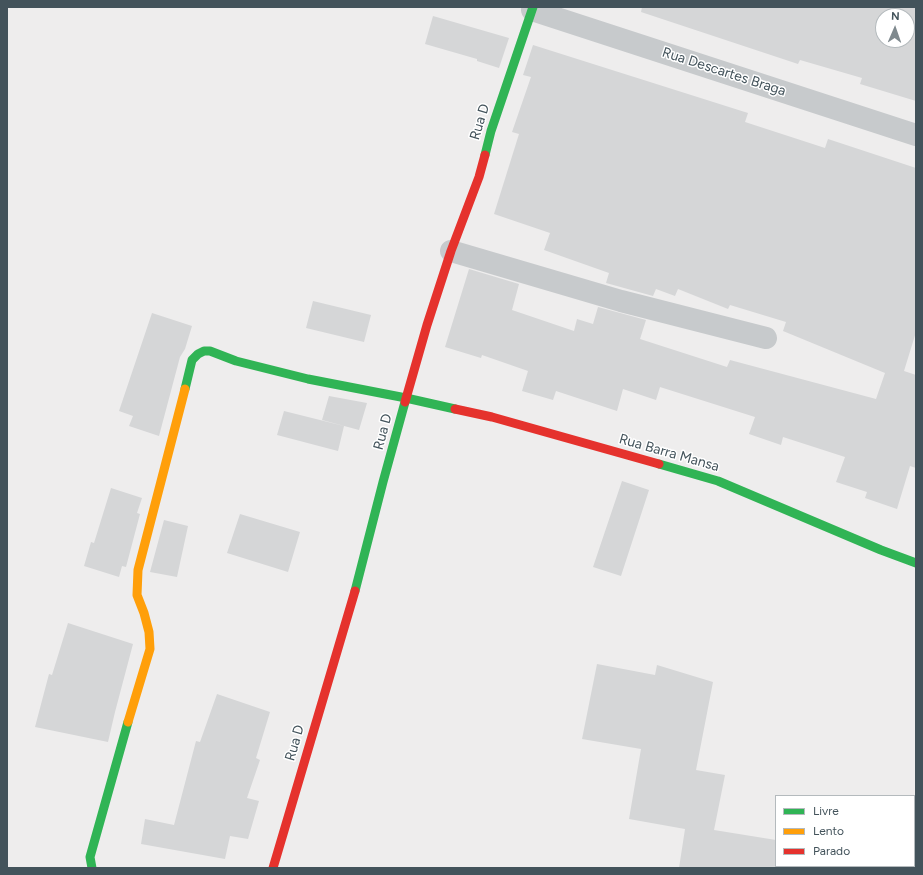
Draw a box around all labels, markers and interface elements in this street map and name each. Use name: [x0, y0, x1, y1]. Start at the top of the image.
north arrow: [875, 8, 915, 48]
text: N: [891, 10, 900, 23]
street label: Rua Descartes Braga: [660, 44, 788, 100]
street label: Rua D: [467, 102, 493, 142]
street label: Rua D: [370, 412, 396, 452]
street label: Rua Barra Mansa: [617, 431, 721, 475]
street label: Rua D: [282, 723, 308, 763]
legend: [775, 795, 915, 867]
text: Livre: [813, 804, 839, 818]
text: Lento: [813, 824, 844, 838]
text: Parado: [813, 844, 850, 858]

